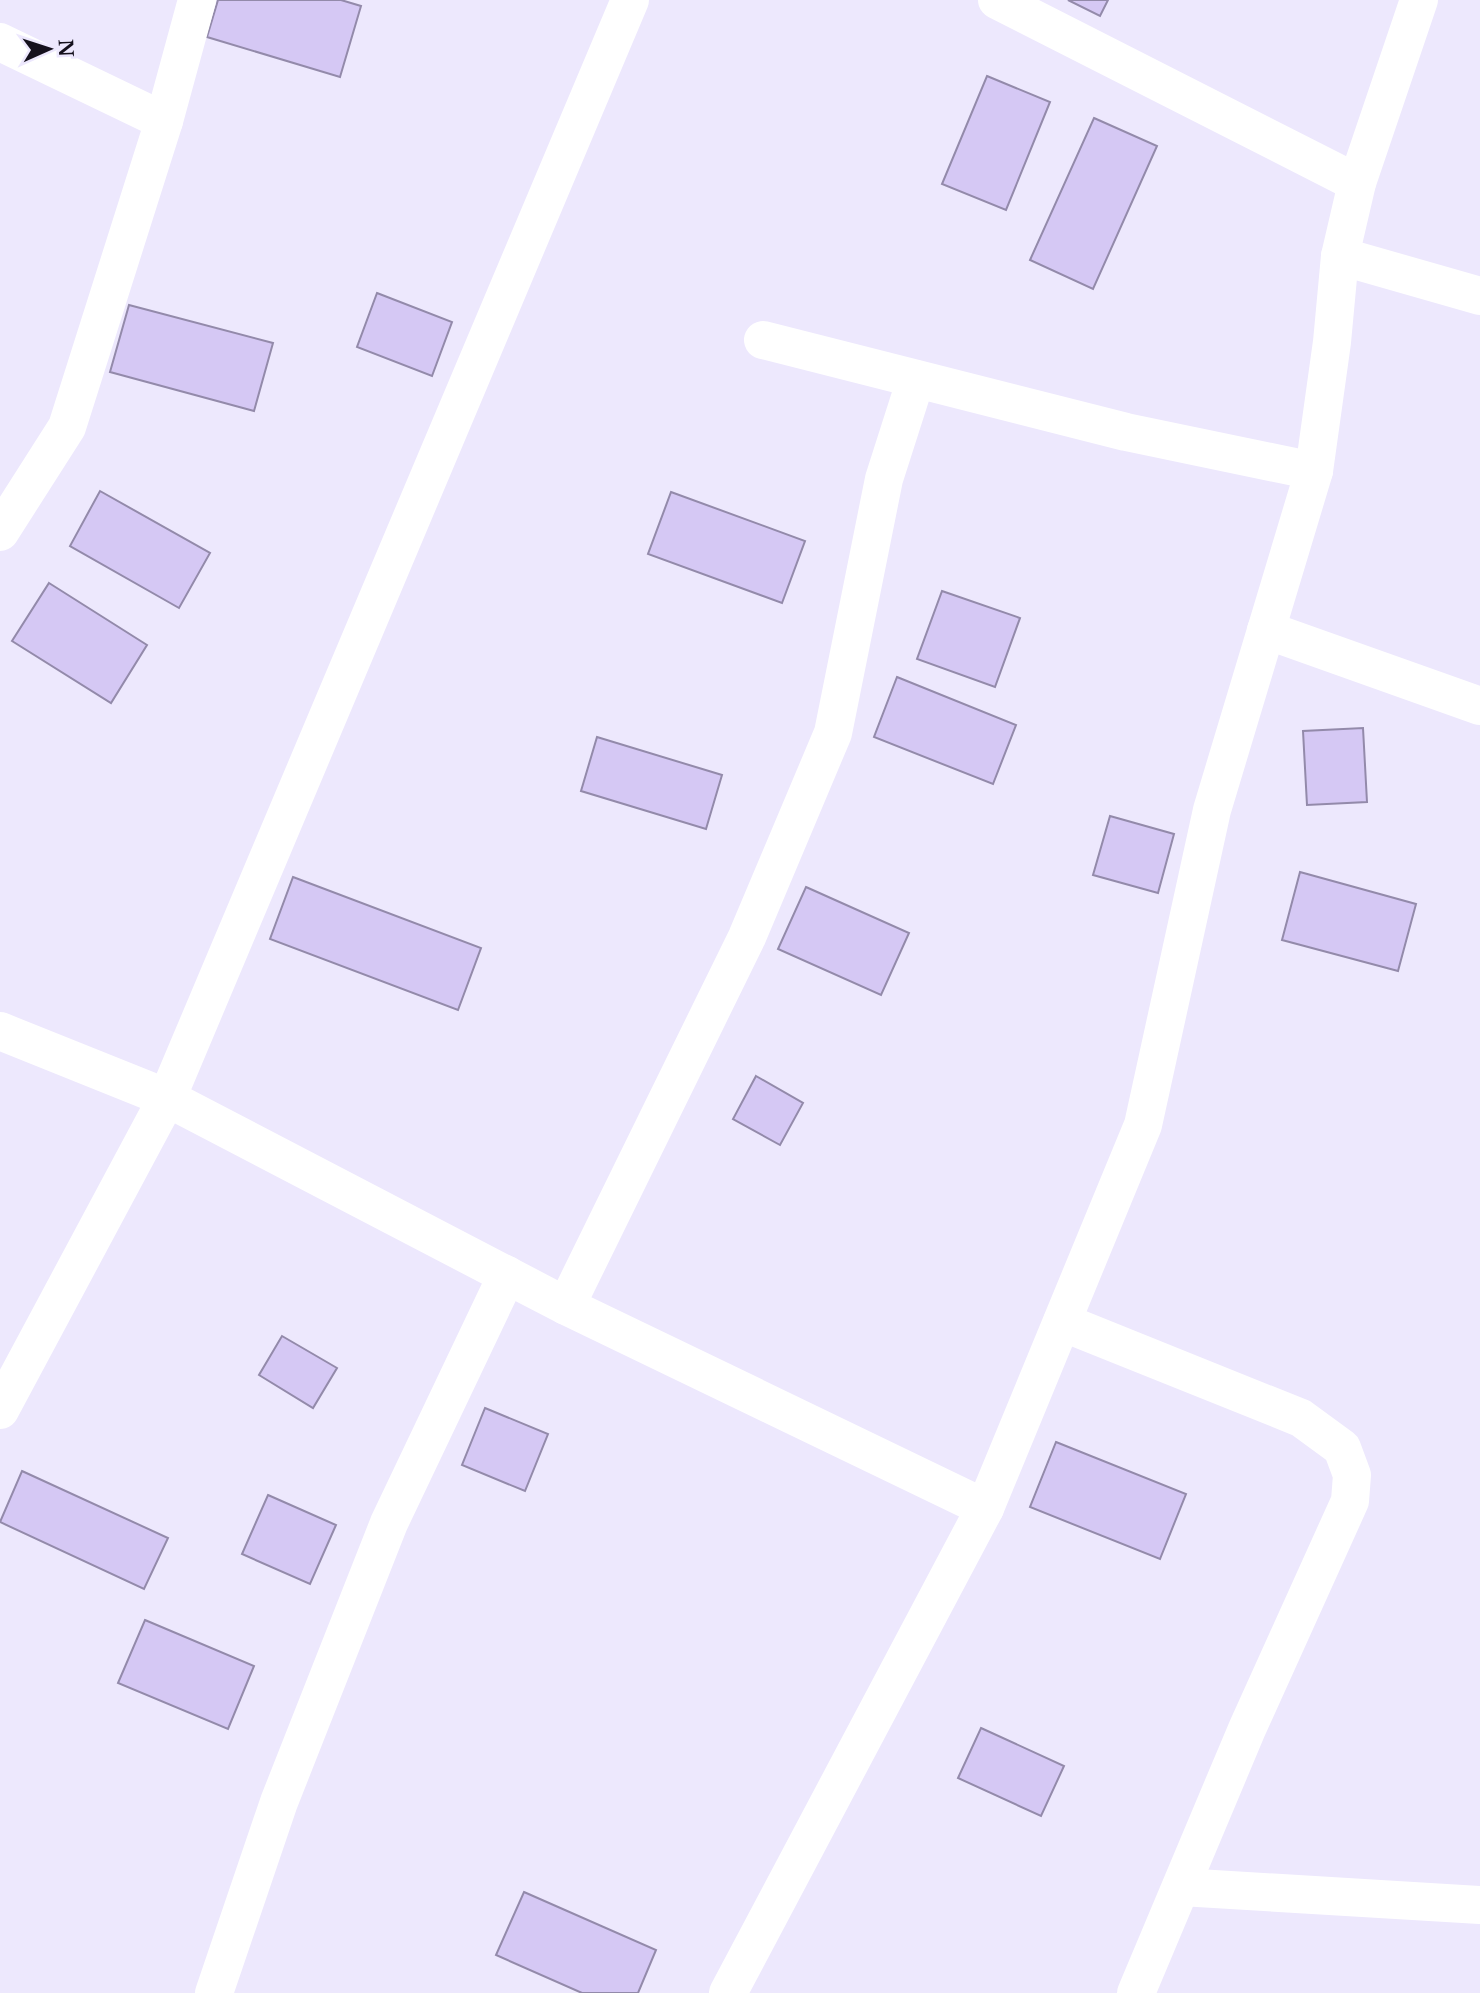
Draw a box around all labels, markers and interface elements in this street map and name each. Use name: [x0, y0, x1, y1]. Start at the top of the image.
north arrow: [14, 14, 84, 84]
text: N: [54, 39, 77, 58]

